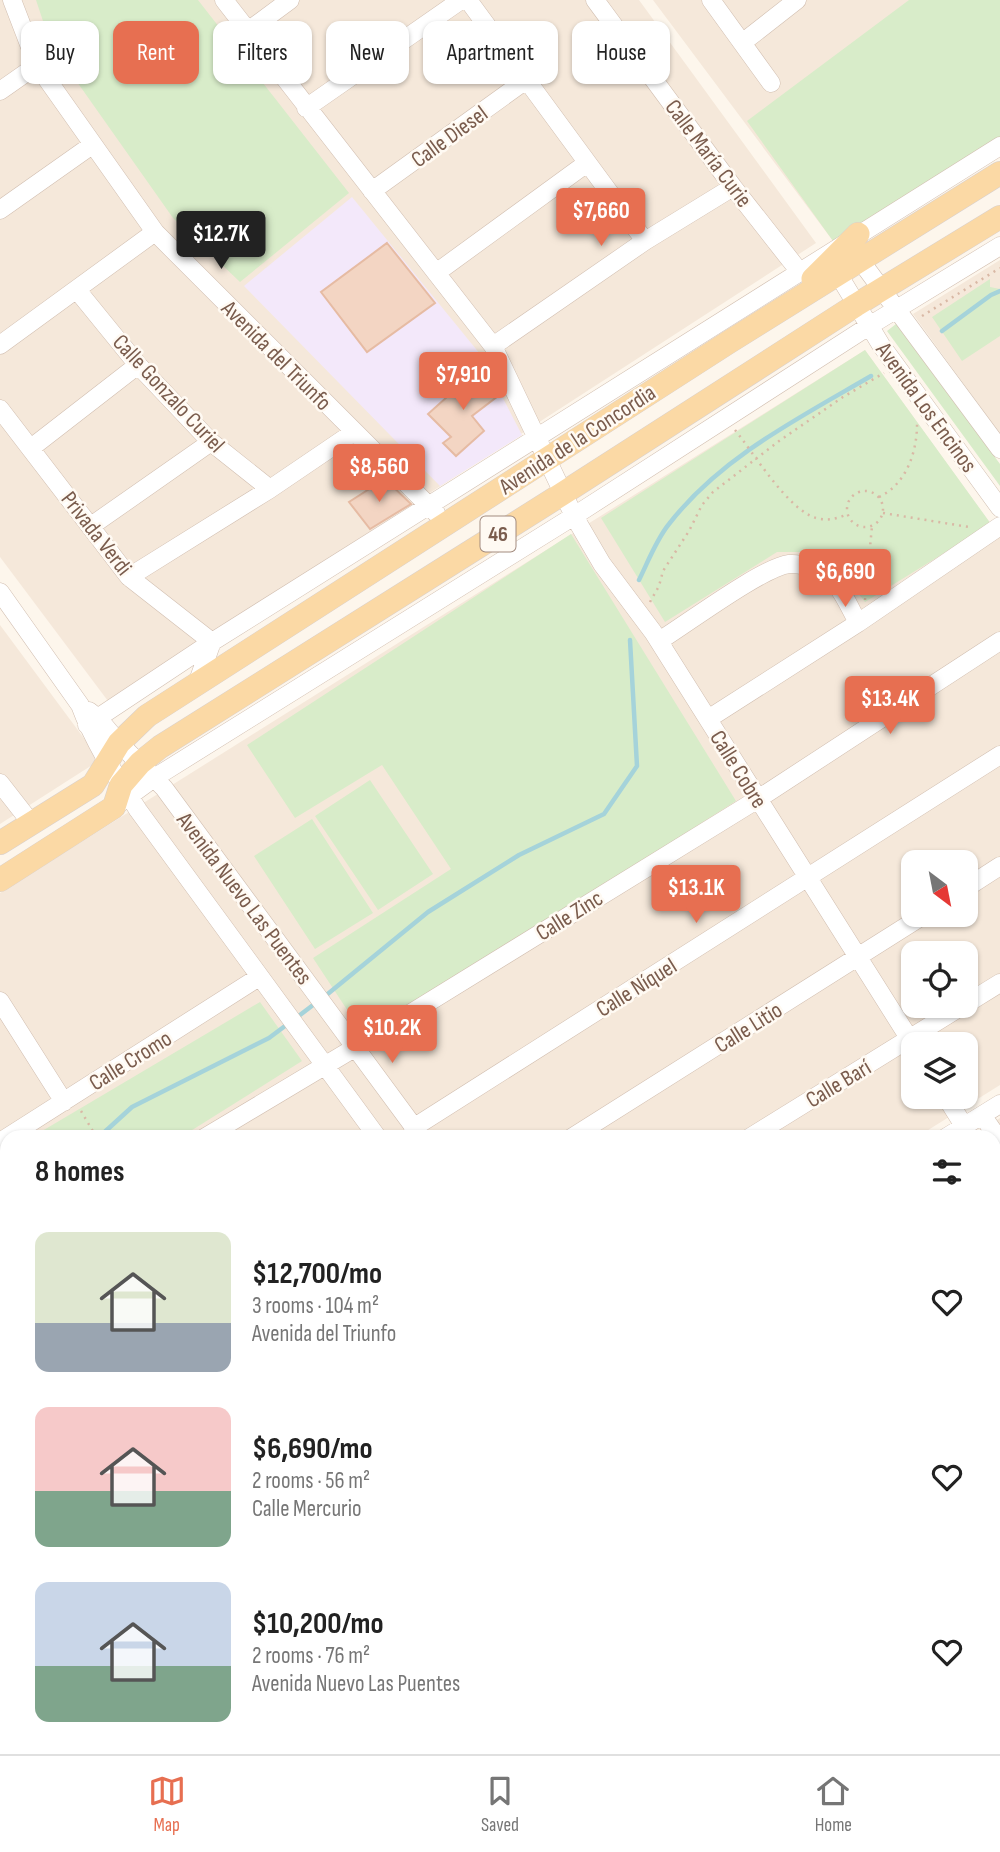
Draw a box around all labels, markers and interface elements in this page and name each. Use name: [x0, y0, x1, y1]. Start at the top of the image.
chip: Buy: [21, 21, 99, 84]
chip: Rent: [113, 21, 199, 84]
chip: Filters: [213, 21, 312, 84]
chip: New: [326, 21, 409, 84]
chip: Apartment: [423, 21, 558, 84]
chip: House: [572, 21, 670, 84]
street label: Calle María Curie: [659, 94, 758, 213]
street label: Calle Diesel: [406, 100, 493, 174]
pin: $7,660: [544, 188, 658, 248]
text: $7,660: [572, 197, 630, 225]
pin: $12.7K: [164, 212, 278, 271]
text: $12.7K: [192, 220, 250, 248]
street label: Avenida del Triunfo: [215, 294, 337, 417]
street label: Calle Gonzalo Curiel: [106, 329, 230, 459]
street label: Avenida Los Encinos: [869, 336, 983, 478]
pin: $7,910: [406, 352, 520, 412]
text: $7,910: [435, 361, 491, 389]
street label: Avenida de la Concordia: [493, 379, 661, 501]
pin: $8,560: [322, 444, 436, 504]
text: $8,560: [349, 453, 409, 481]
street label: Privada Verdi: [55, 486, 138, 581]
road number: 46: [480, 516, 516, 552]
pin: $6,690: [788, 550, 902, 609]
text: $6,690: [815, 558, 875, 586]
pin: $13.4K: [833, 676, 947, 736]
text: $13.4K: [861, 685, 919, 713]
street label: Calle Cobre: [703, 725, 773, 814]
street label: Avenida Nuevo Las Puentes: [170, 806, 318, 990]
north arrow: [901, 850, 978, 928]
map controls: [901, 850, 978, 1109]
pin: $13.1K: [639, 866, 753, 925]
text: $13.1K: [667, 874, 725, 902]
street label: Calle Zinc: [531, 884, 608, 947]
button: locate: [901, 941, 978, 1018]
street label: Calle Níquel: [591, 952, 682, 1024]
street label: Calle Litio: [709, 996, 788, 1060]
pin: $10.2K: [335, 1006, 449, 1065]
text: $10.2K: [363, 1014, 421, 1042]
street label: Calle Cromo: [84, 1025, 177, 1097]
button: layers: [901, 1032, 978, 1109]
street label: Calle Barí: [801, 1053, 877, 1114]
icon: filters: [928, 1153, 966, 1191]
text: 8 homes: [35, 1154, 124, 1190]
text: $12,700/mo: [252, 1256, 382, 1292]
icon: home: [91, 1260, 175, 1344]
icon: heart: [928, 1283, 966, 1321]
text: 3 rooms · 104 m²: [252, 1292, 379, 1320]
text: Avenida del Triunfo: [252, 1320, 396, 1348]
text: $6,690/mo: [252, 1431, 373, 1467]
icon: home: [91, 1435, 175, 1519]
icon: heart: [928, 1458, 966, 1496]
text: 2 rooms · 56 m²: [252, 1467, 370, 1495]
text: Calle Mercurio: [252, 1495, 361, 1523]
text: $10,200/mo: [252, 1606, 384, 1642]
icon: home: [91, 1610, 175, 1694]
icon: heart: [928, 1633, 966, 1671]
text: 2 rooms · 76 m²: [252, 1642, 370, 1670]
text: Avenida Nuevo Las Puentes: [252, 1670, 460, 1698]
tab: Map: [148, 1772, 186, 1837]
tab: Saved: [481, 1772, 519, 1837]
tab: Home: [814, 1772, 852, 1837]

